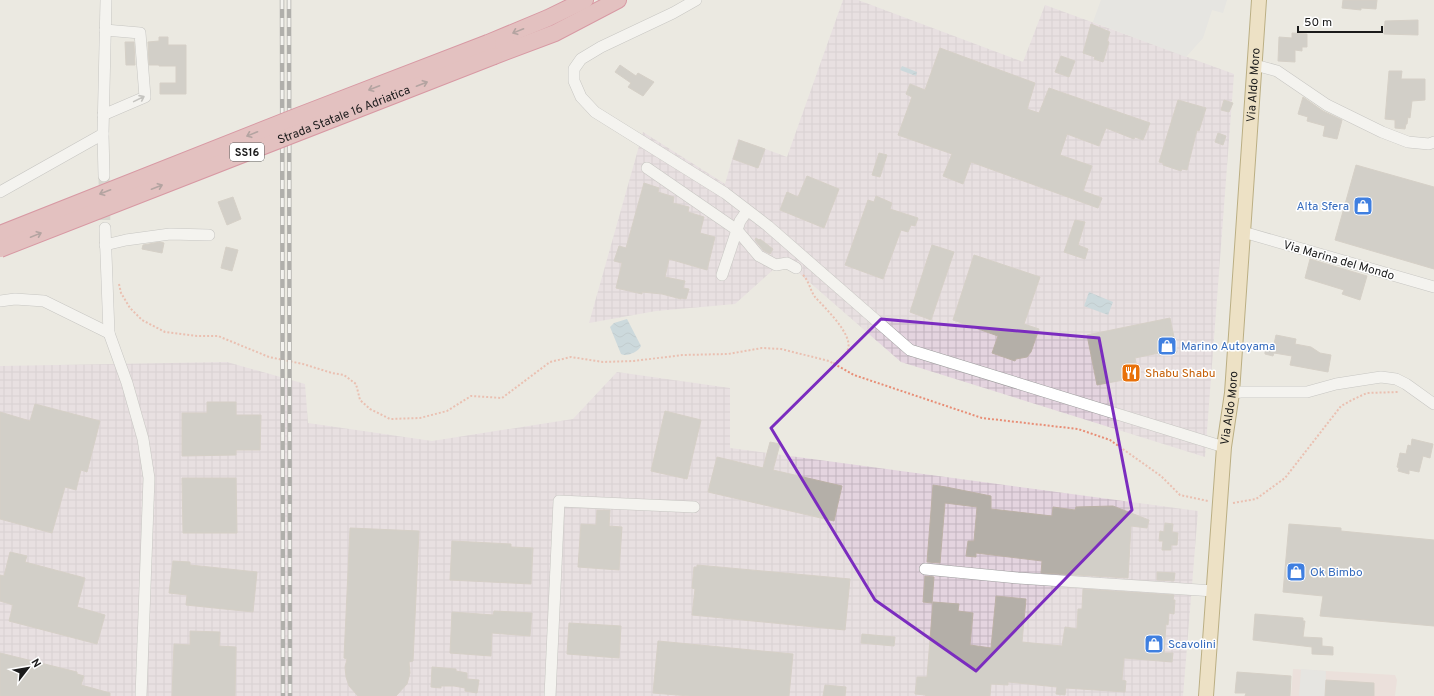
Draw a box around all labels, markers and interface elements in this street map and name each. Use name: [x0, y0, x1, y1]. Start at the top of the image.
scale bar: [1298, 8, 1382, 34]
text: 50 m: [1304, 15, 1332, 31]
one-way arrow: [513, 27, 525, 35]
street label: Via Aldo Moro: [1244, 47, 1265, 123]
one-way arrow: [415, 80, 427, 88]
street label: Strada Statale 16 Adriatica: [276, 83, 413, 149]
one-way arrow: [368, 84, 380, 92]
one-way arrow: [133, 95, 145, 102]
one-way arrow: [247, 131, 259, 139]
road number: SS16: [230, 143, 264, 161]
one-way arrow: [151, 183, 163, 191]
one-way arrow: [100, 189, 112, 197]
shop icon: Alta Sfera: [1352, 195, 1374, 217]
place label: Alta Sfera: [1296, 199, 1349, 215]
one-way arrow: [30, 231, 42, 238]
street label: Via Marina del Mondo: [1281, 237, 1397, 285]
shop icon: Marino Autoyama: [1156, 335, 1178, 357]
place label: Marino Autoyama: [1181, 339, 1275, 355]
restaurant icon: Shabu Shabu: [1120, 362, 1142, 384]
place label: Shabu Shabu: [1145, 366, 1215, 382]
street label: Via Aldo Moro: [1217, 370, 1243, 446]
shop icon: Ok Bimbo: [1285, 561, 1307, 583]
place label: Ok Bimbo: [1310, 565, 1363, 581]
shop icon: Scavolini: [1143, 633, 1165, 655]
place label: Scavolini: [1168, 637, 1216, 653]
north arrow: [8, 648, 48, 688]
text: N: [28, 656, 44, 670]

